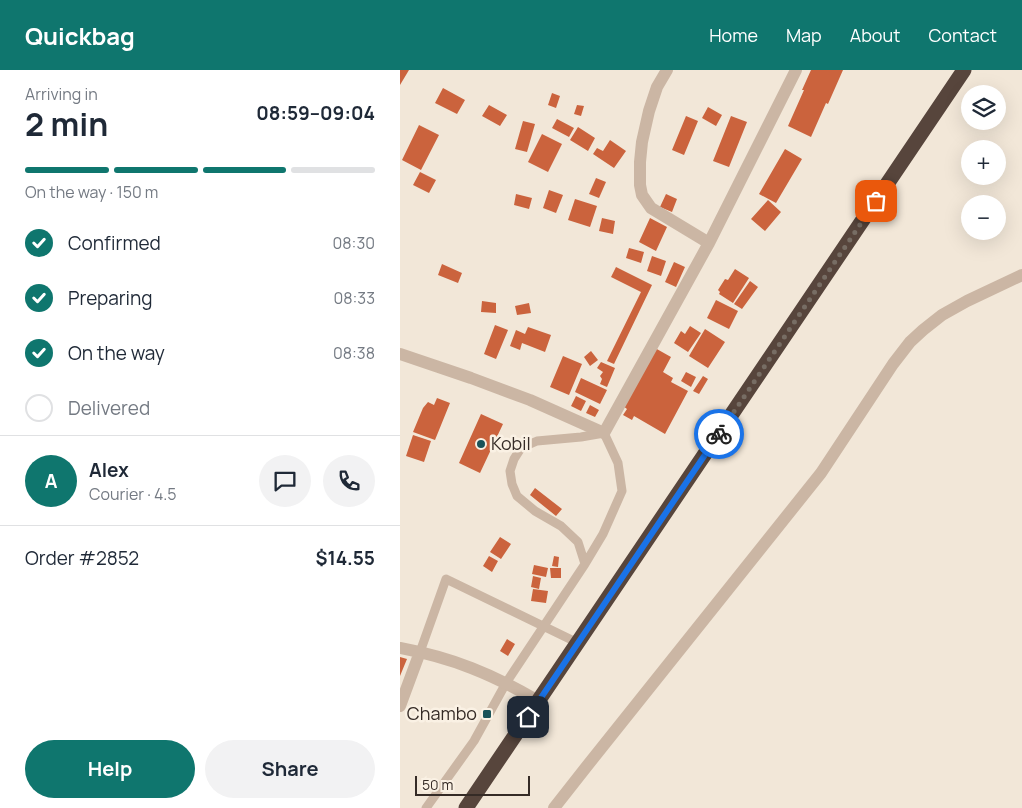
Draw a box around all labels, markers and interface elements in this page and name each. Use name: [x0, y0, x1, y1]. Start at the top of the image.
text: Quickbag: [25, 19, 135, 52]
text: Home: [709, 23, 758, 47]
text: Map: [786, 23, 822, 47]
text: About: [850, 23, 900, 47]
text: Contact: [928, 23, 997, 47]
text: Arriving in: [25, 83, 98, 105]
map controls: [961, 85, 1006, 240]
button: layers: [961, 85, 1006, 130]
text: 08:59–09:04: [256, 100, 375, 126]
text: 2 min: [25, 102, 108, 146]
button: +: [961, 140, 1006, 185]
pin: [855, 180, 897, 222]
text: On the way · 150 m: [25, 181, 158, 203]
icon: bag: [862, 187, 890, 215]
button: −: [961, 195, 1006, 240]
icon: check: [25, 229, 53, 257]
text: Confirmed: [68, 230, 161, 256]
text: 08:30: [333, 232, 375, 254]
icon: check: [25, 284, 53, 312]
text: Preparing: [68, 285, 153, 311]
text: 08:33: [333, 287, 375, 309]
icon: check: [25, 339, 53, 367]
text: On the way: [68, 340, 165, 366]
text: 08:38: [333, 342, 375, 364]
text: Delivered: [68, 395, 150, 421]
courier: [694, 409, 744, 459]
icon: bike: [705, 420, 733, 448]
place label: Kobil: [491, 431, 531, 455]
marker: Kobil: [475, 438, 487, 450]
button: chat: [259, 455, 311, 507]
button: phone: [323, 455, 375, 507]
text: Alex: [89, 457, 129, 483]
text: A: [45, 468, 57, 494]
text: Courier · 4.5: [89, 483, 176, 505]
text: Order #2852: [25, 545, 139, 571]
text: $14.55: [316, 545, 375, 571]
pin: [507, 696, 549, 738]
place label: Chambo: [407, 701, 477, 725]
icon: home: [514, 703, 542, 731]
marker: Chambo: [481, 708, 493, 720]
button: Help: [25, 740, 195, 798]
button: Share: [205, 740, 375, 798]
scale bar: [415, 773, 530, 796]
text: 50 m: [422, 775, 453, 794]

